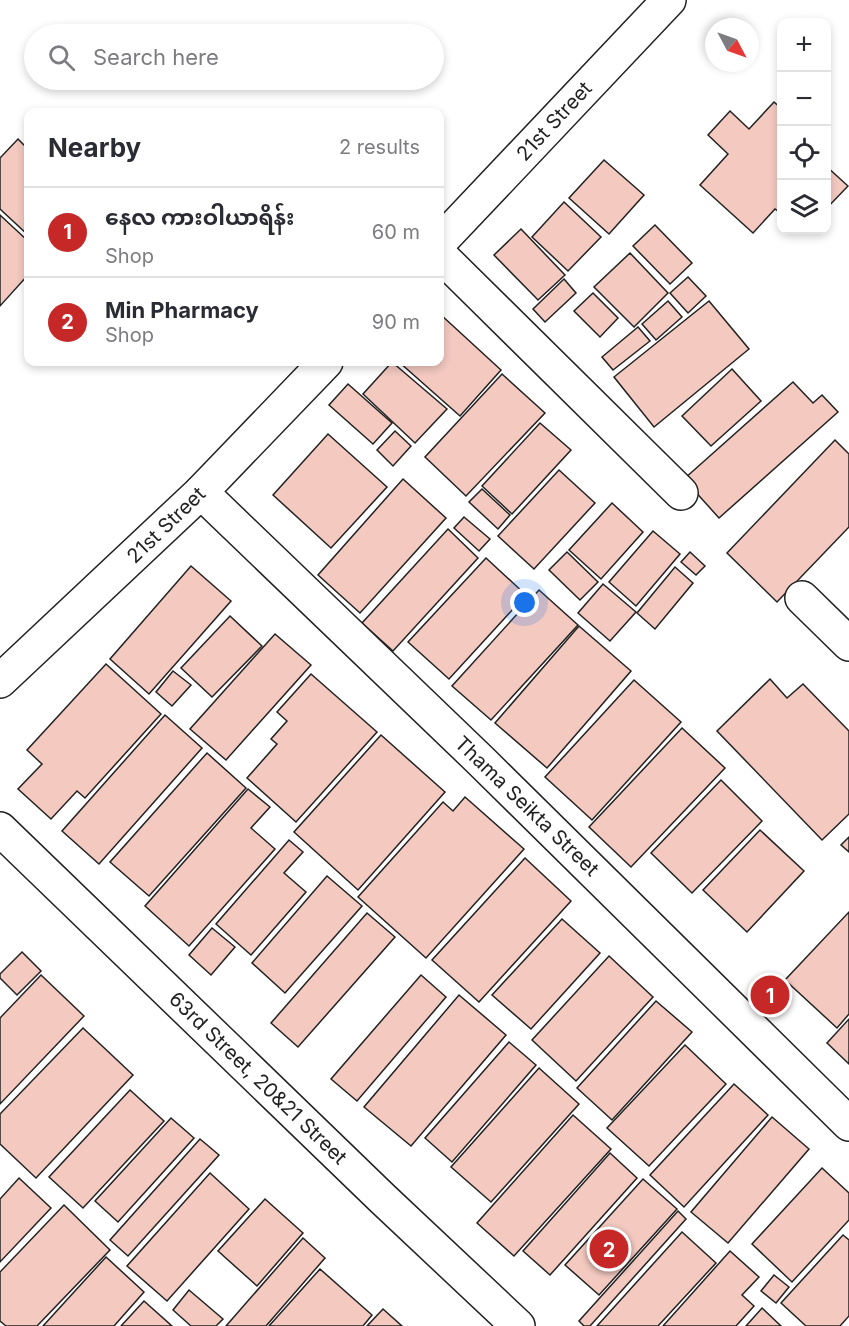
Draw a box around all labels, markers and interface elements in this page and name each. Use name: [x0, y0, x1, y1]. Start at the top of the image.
north arrow: [705, 18, 759, 72]
map controls: [777, 18, 831, 234]
button: +: [777, 18, 831, 72]
search box: [24, 24, 444, 90]
icon: search: [45, 41, 78, 74]
text: Search here: [93, 44, 219, 70]
button: −: [777, 72, 831, 126]
street label: 21st Street: [511, 76, 597, 166]
button: locate: [777, 126, 831, 180]
text: Nearby: [48, 132, 141, 163]
text: 2 results: [339, 135, 420, 159]
button: layers: [777, 180, 831, 234]
text: နေလ ကားဝါယာရိန်း: [105, 204, 295, 230]
text: 1: [63, 220, 72, 244]
text: 60 m: [372, 220, 420, 244]
text: Shop: [105, 244, 154, 268]
text: Min Pharmacy: [105, 297, 259, 323]
text: 2: [61, 310, 74, 334]
text: 90 m: [372, 310, 420, 334]
text: Shop: [105, 323, 154, 347]
street label: 21st Street: [122, 481, 210, 568]
your location: [510, 588, 539, 617]
street label: Thama Seikta Street: [450, 731, 604, 881]
pin: 1: [750, 972, 790, 1018]
street label: 63rd Street, 20&21 Street: [164, 987, 352, 1170]
pin: 2: [590, 1226, 628, 1272]

